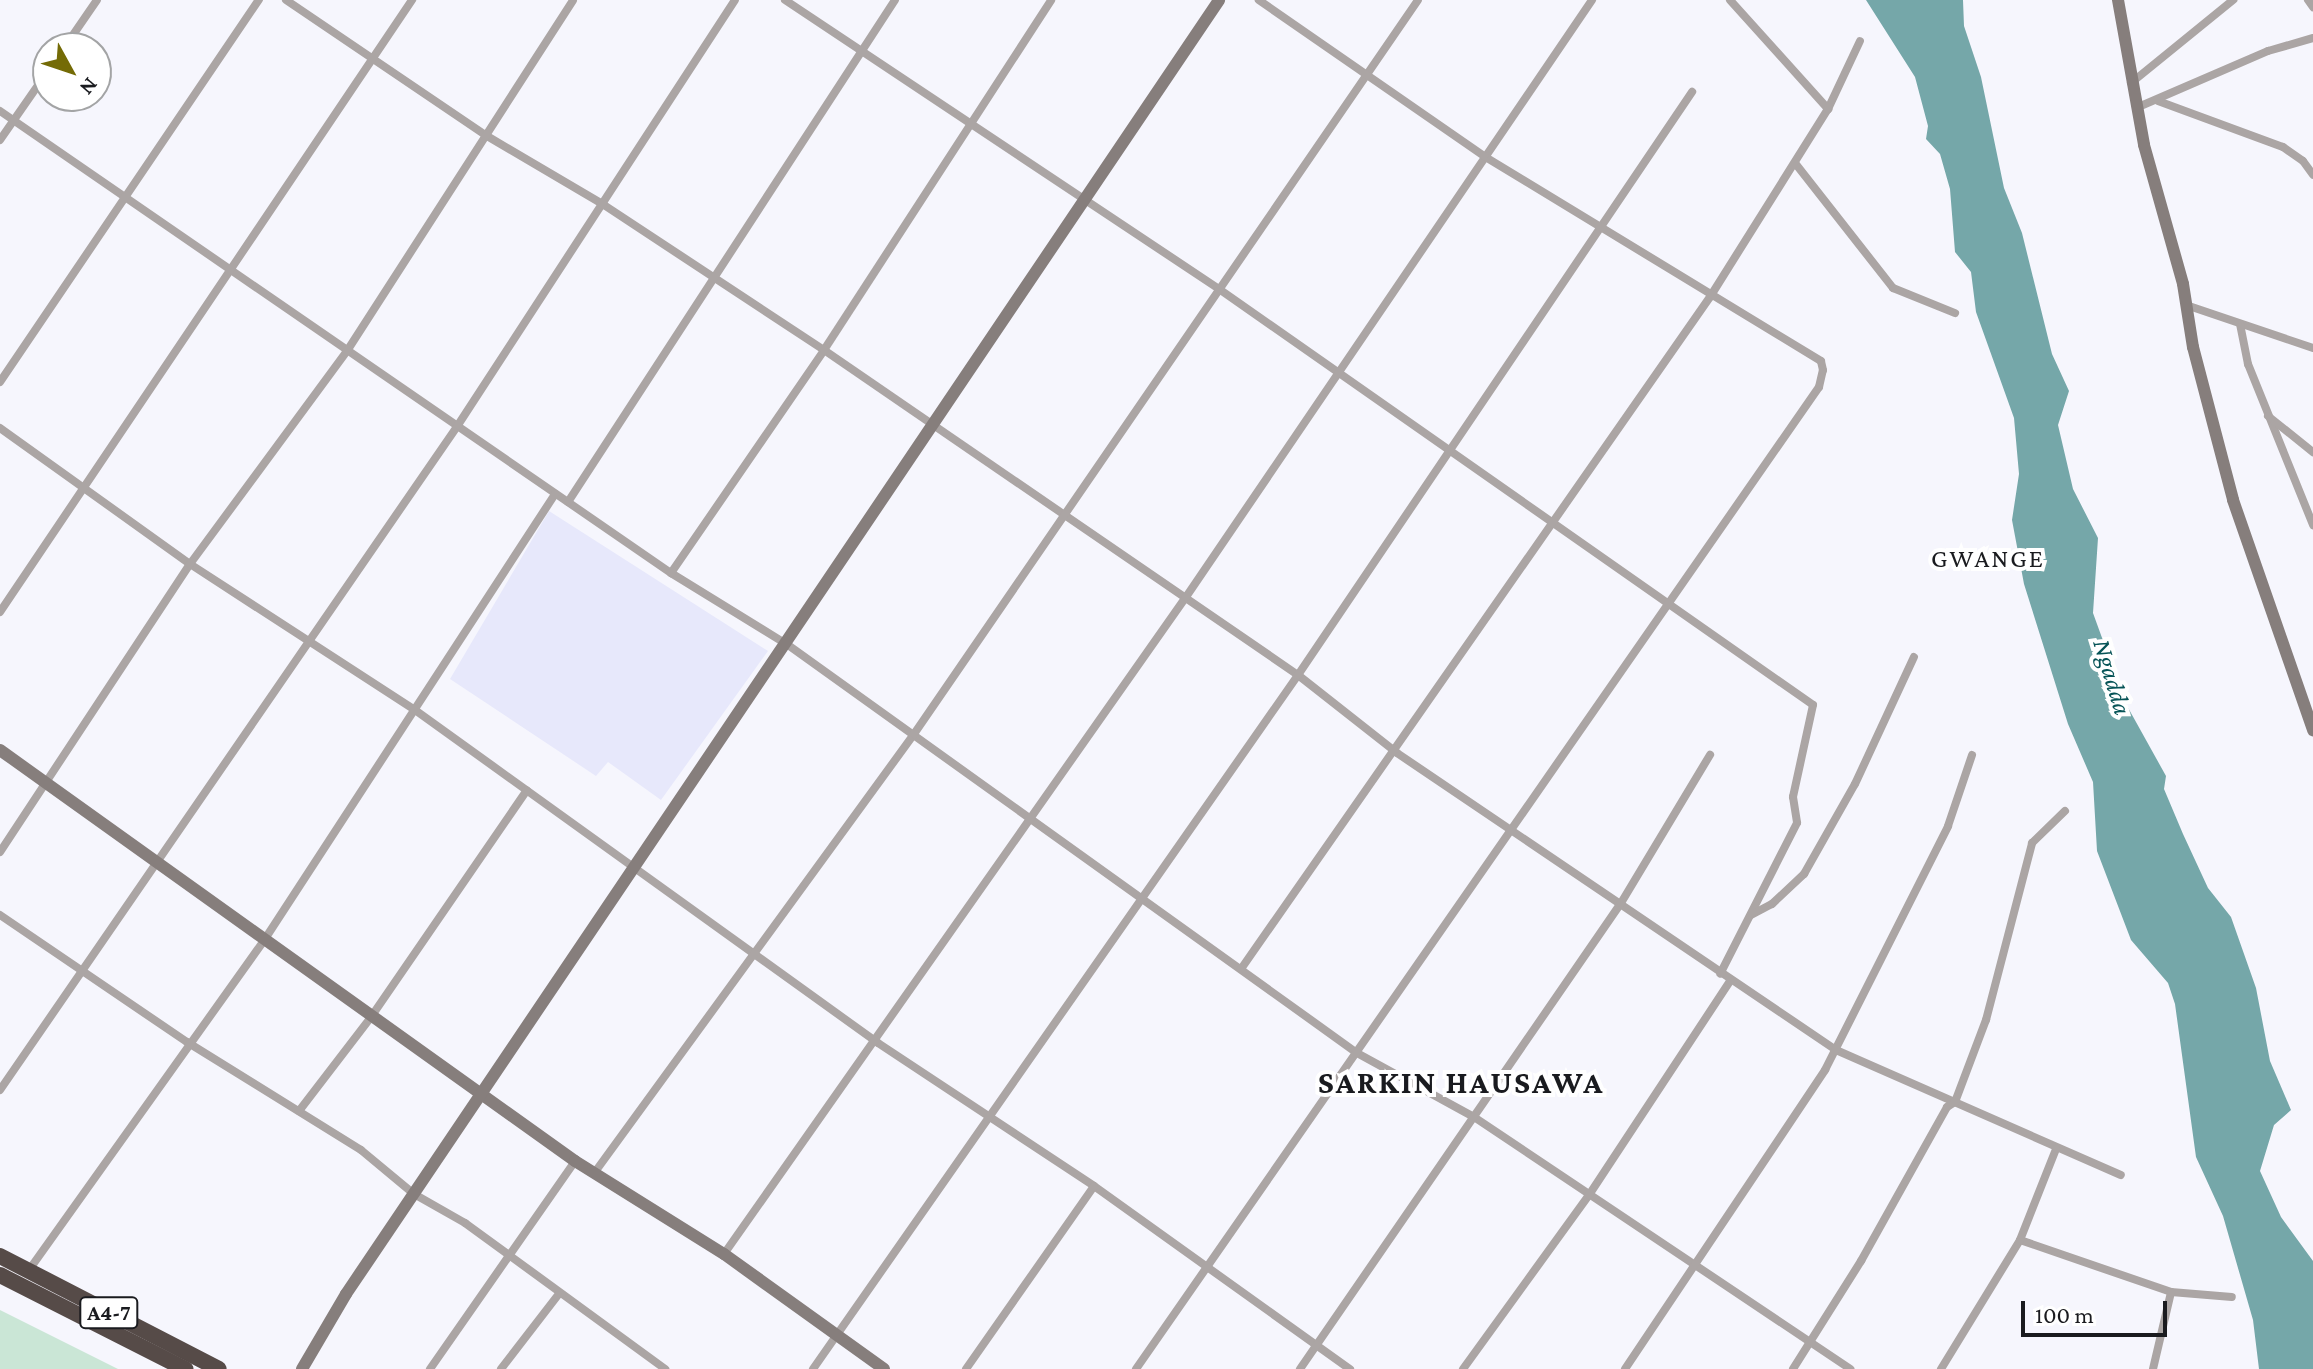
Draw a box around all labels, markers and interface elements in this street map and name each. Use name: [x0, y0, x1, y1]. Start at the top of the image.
north arrow: [32, 32, 112, 112]
text: N: [75, 73, 104, 100]
district label: GWANGE: [1931, 543, 2045, 575]
water label: Ngadda: [2086, 635, 2138, 719]
district label: SARKIN HAUSAWA: [1318, 1063, 1604, 1101]
scale bar: [2025, 1285, 2171, 1335]
road number: A4-7: [79, 1295, 139, 1331]
text: 100 m: [2035, 1301, 2094, 1328]

